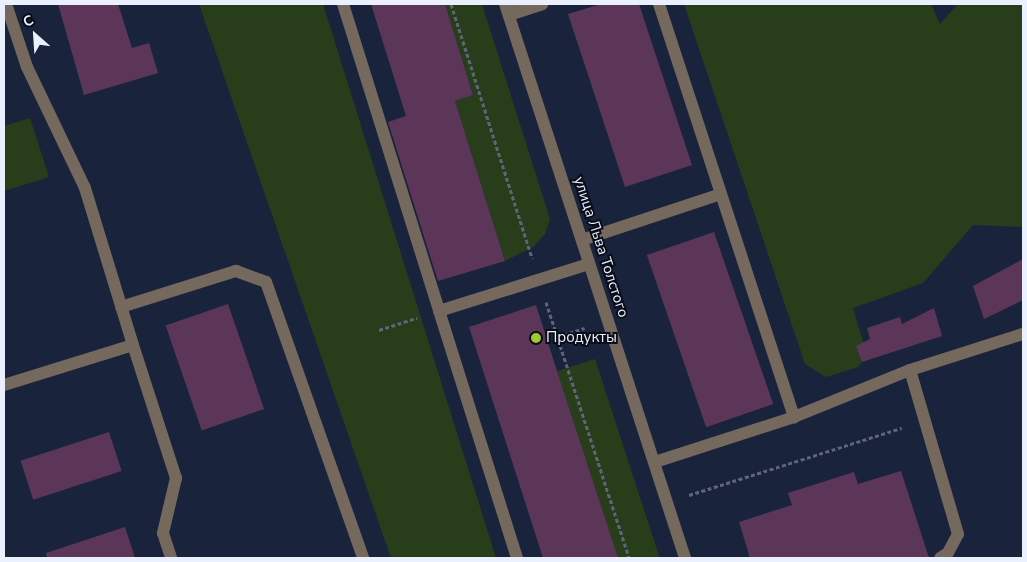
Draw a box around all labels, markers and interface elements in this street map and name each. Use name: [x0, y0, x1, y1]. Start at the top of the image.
north arrow: [10, 10, 60, 60]
text: С: [20, 10, 37, 32]
street label: улица Льва Толстого: [570, 174, 632, 320]
place label: Продукты: [546, 329, 617, 347]
marker: Продукты: [530, 332, 542, 344]

